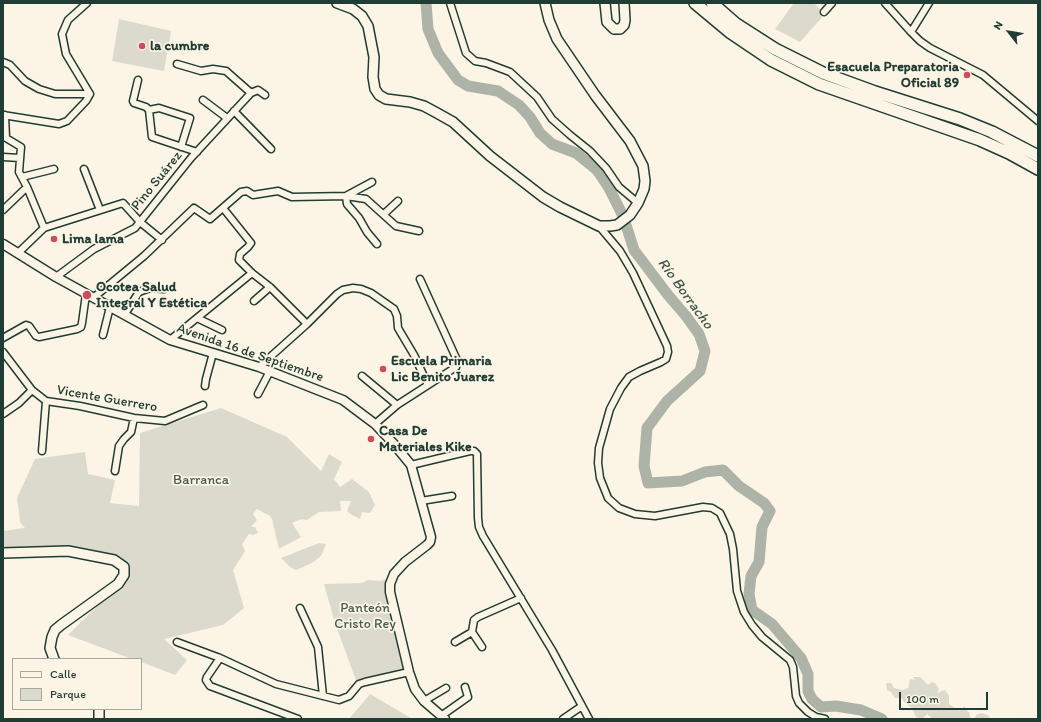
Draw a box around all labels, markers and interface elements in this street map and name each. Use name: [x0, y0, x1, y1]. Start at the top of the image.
north arrow: [989, 12, 1029, 52]
text: N: [991, 19, 1006, 32]
place label: la cumbre: [150, 38, 210, 54]
marker: la cumbre: [137, 41, 147, 51]
place label: Esacuela Preparatoria Oficial 89: [827, 59, 959, 92]
marker: Esacuela Preparatoria Oficial 89: [962, 70, 972, 80]
street label: Pino Suárez: [128, 148, 186, 214]
place label: Lima lama: [62, 231, 124, 247]
marker: Lima lama: [49, 234, 59, 244]
water label: Río Borracho: [653, 255, 717, 333]
place label: Ocotea Salud Integral Y Estética: [96, 279, 207, 312]
marker: Ocotea Salud Integral Y Estética: [81, 289, 93, 301]
street label: Avenida 16 de Septiembre: [174, 320, 326, 386]
place label: Escuela Primaria Lic Benito Juarez: [391, 353, 494, 386]
marker: Escuela Primaria Lic Benito Juarez: [378, 364, 388, 374]
street label: Vicente Guerrero: [55, 382, 159, 416]
place label: Casa De Materiales Kike: [379, 423, 472, 456]
marker: Casa De Materiales Kike: [366, 434, 376, 444]
park label: Barranca: [173, 472, 229, 488]
park label: Panteón Cristo Rey: [334, 600, 396, 632]
legend: [12, 658, 142, 710]
text: Calle: [50, 667, 76, 681]
scale bar: [901, 684, 990, 710]
text: Parque: [50, 687, 86, 701]
text: 100 m: [906, 692, 939, 706]

